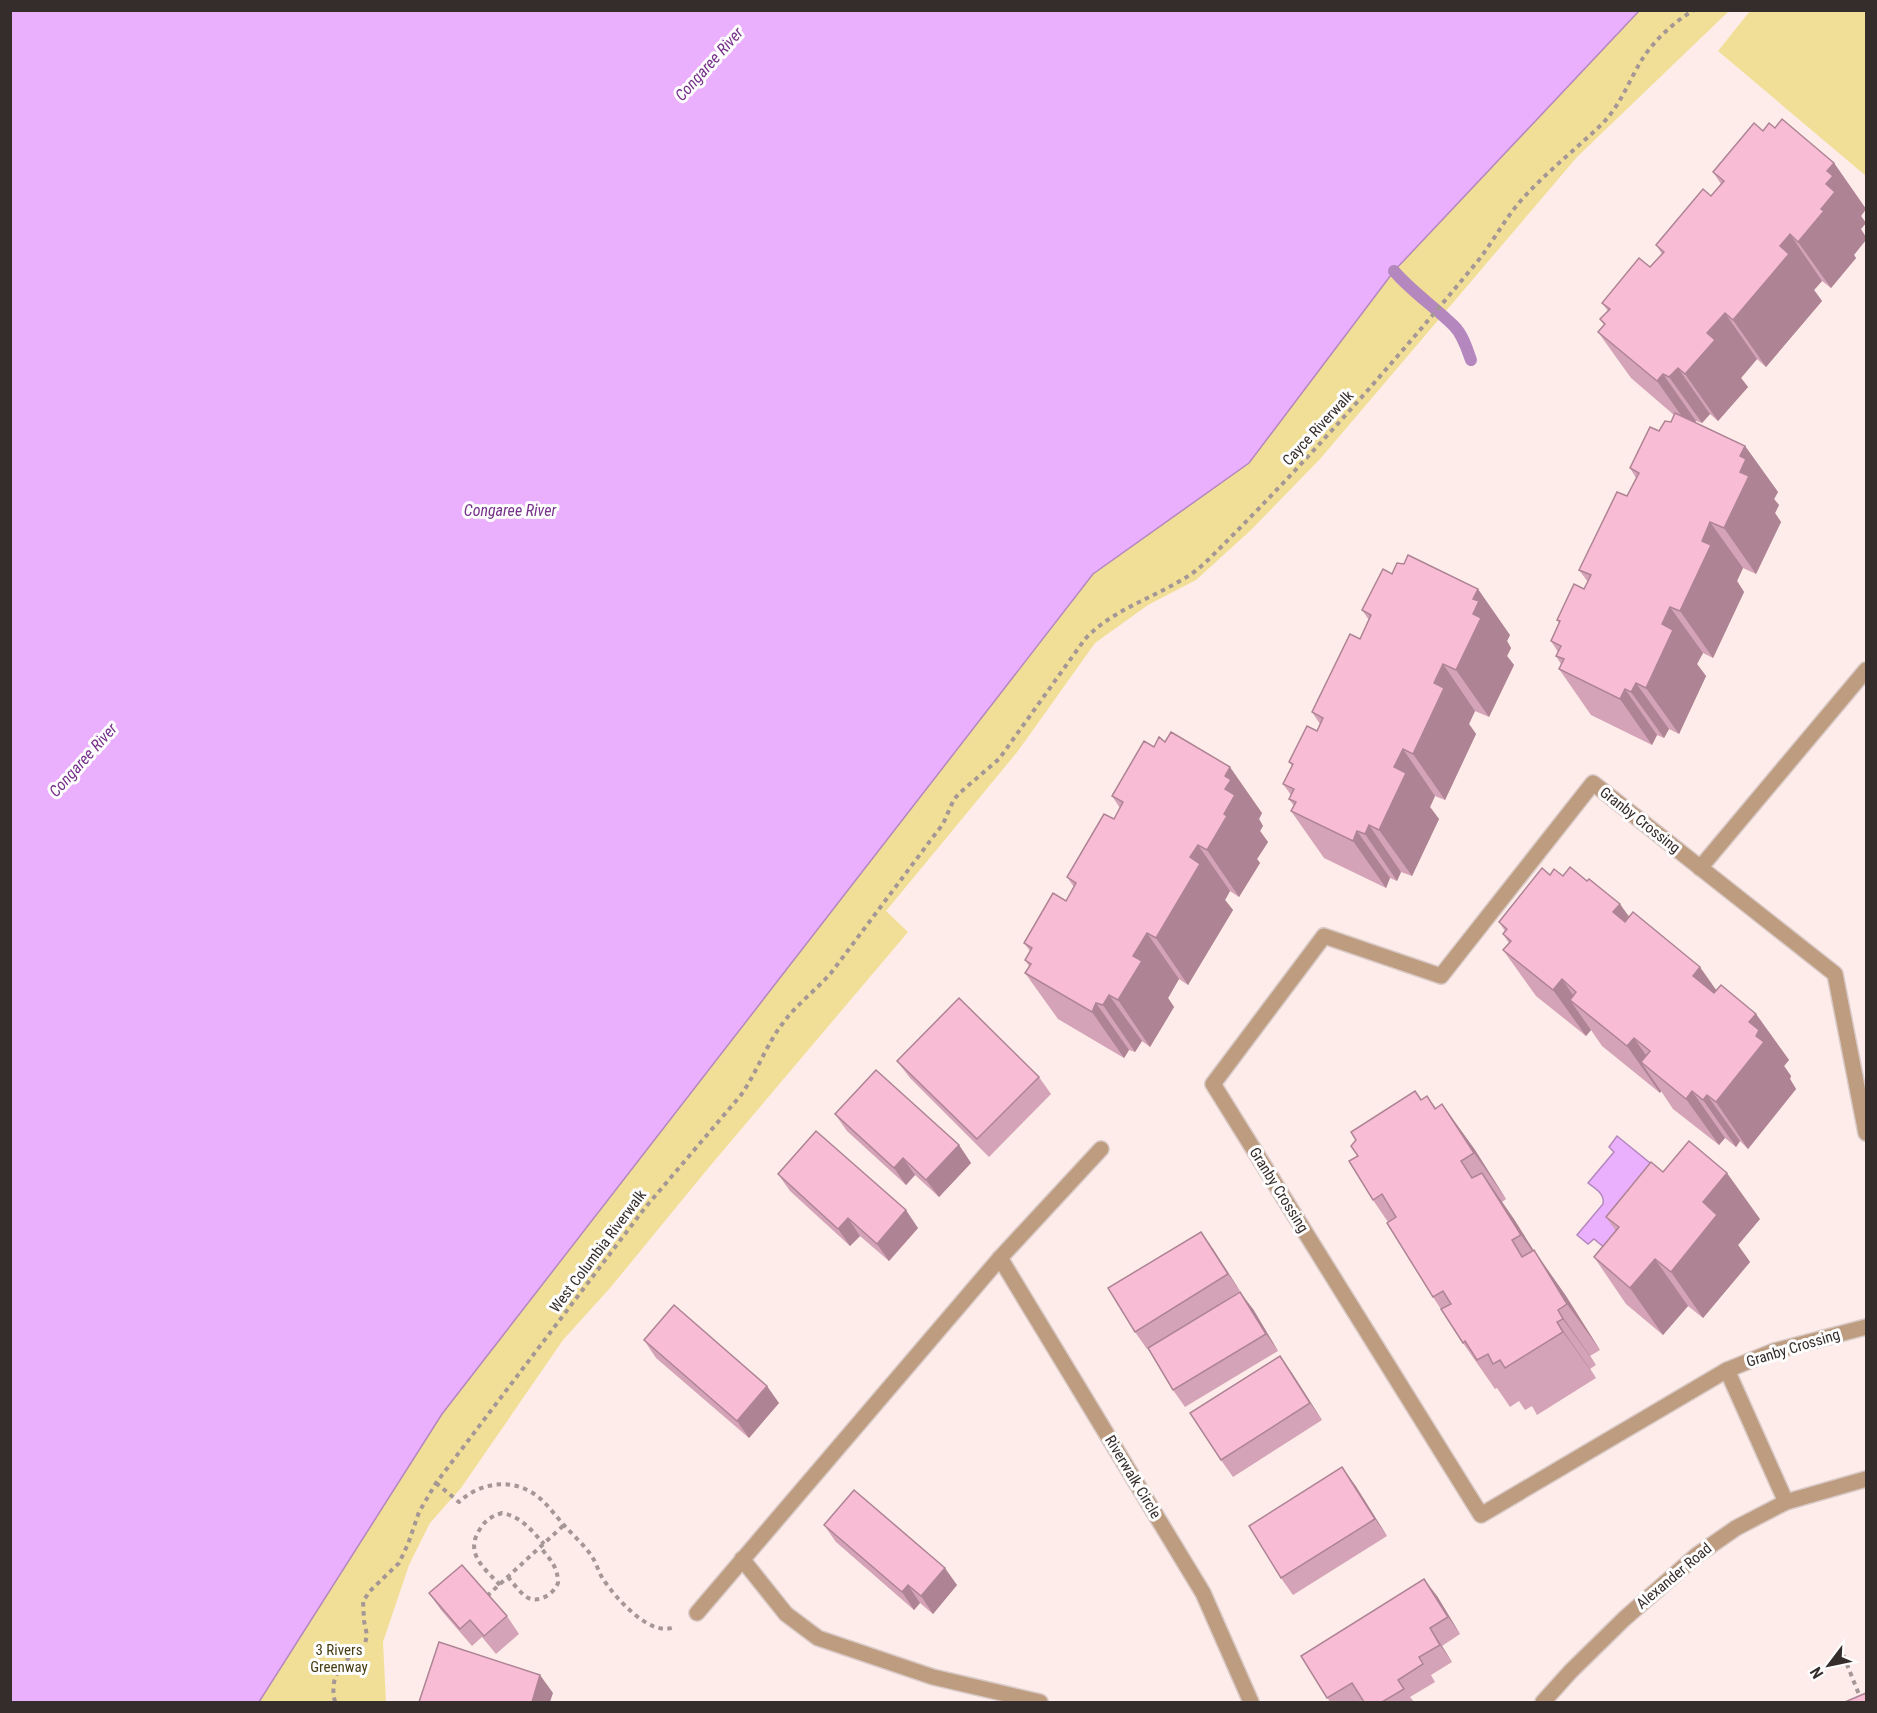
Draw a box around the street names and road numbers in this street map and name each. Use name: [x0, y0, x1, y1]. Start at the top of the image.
street label: Cayce Riverwalk: [1279, 387, 1357, 469]
street label: Granby Crossing: [1596, 783, 1684, 857]
street label: Granby Crossing: [1246, 1144, 1312, 1236]
street label: West Columbia Riverwalk: [546, 1186, 650, 1316]
street label: Granby Crossing: [1744, 1325, 1842, 1371]
street label: Riverwalk Circle: [1101, 1432, 1165, 1522]
street label: Alexander Road: [1633, 1539, 1715, 1613]

